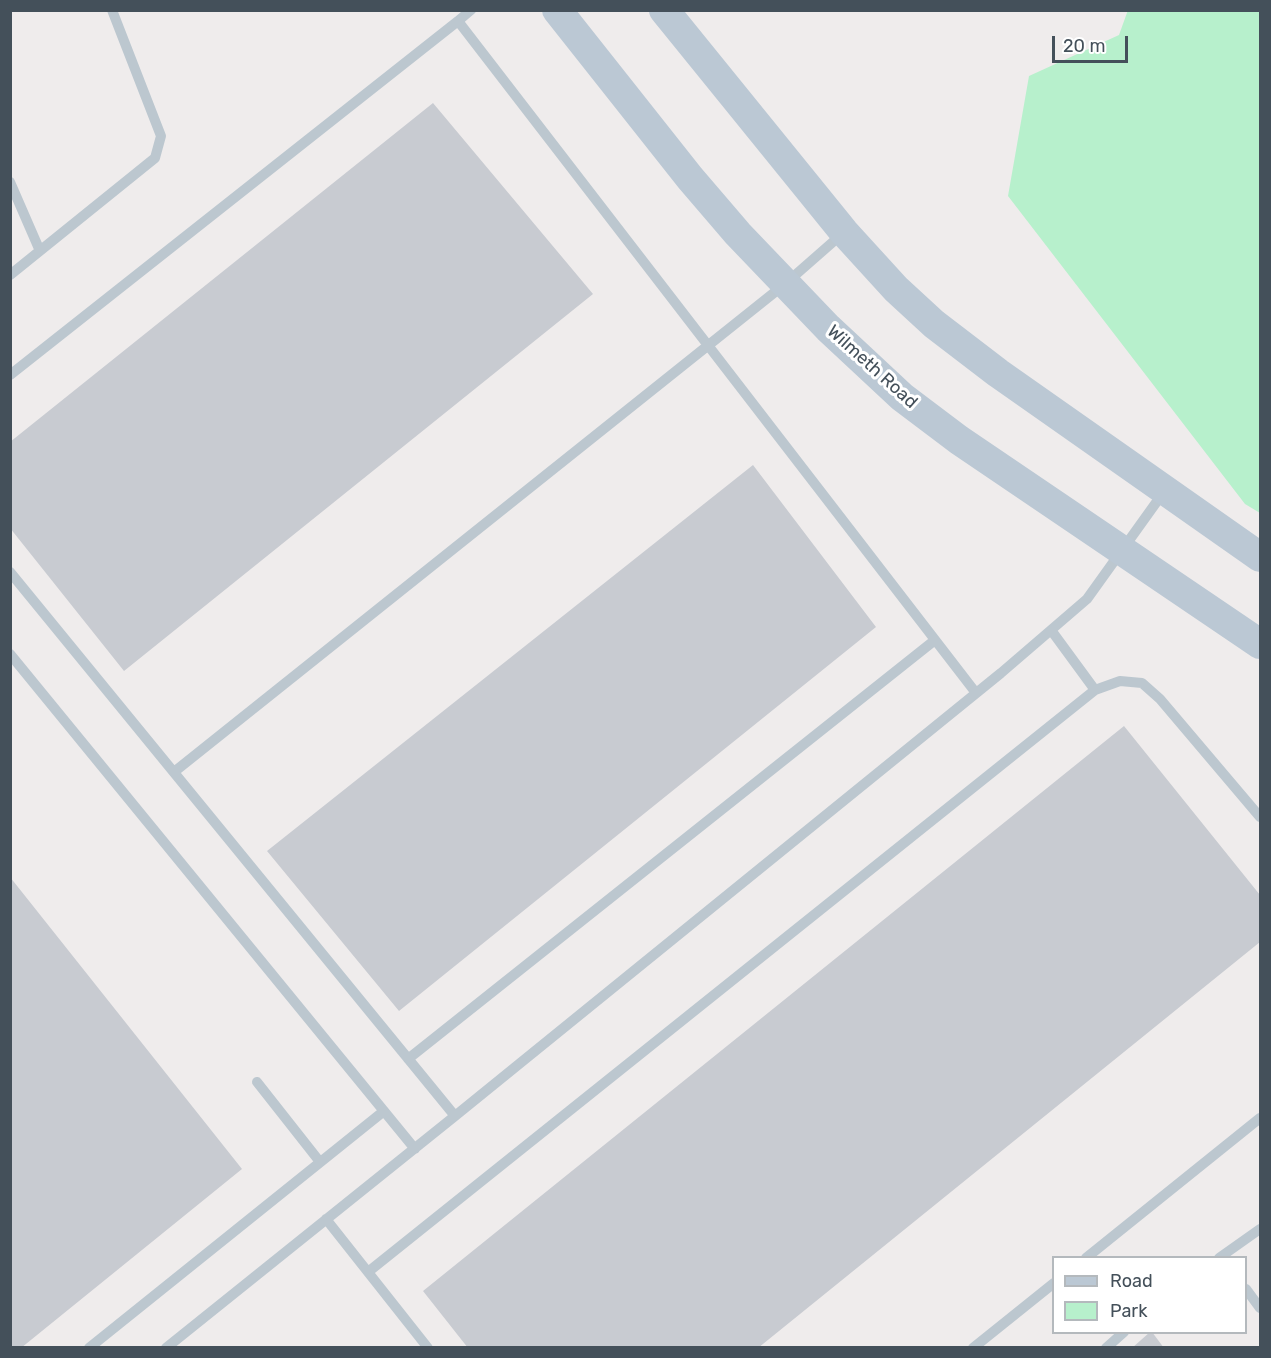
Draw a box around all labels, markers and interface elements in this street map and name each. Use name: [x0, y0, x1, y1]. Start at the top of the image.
scale bar: [1055, 24, 1132, 62]
text: 20 m: [1063, 35, 1105, 57]
street label: Wilmeth Road: [822, 321, 922, 413]
legend: [1052, 1256, 1247, 1334]
text: Road: [1110, 1270, 1153, 1292]
text: Park: [1110, 1300, 1147, 1322]

